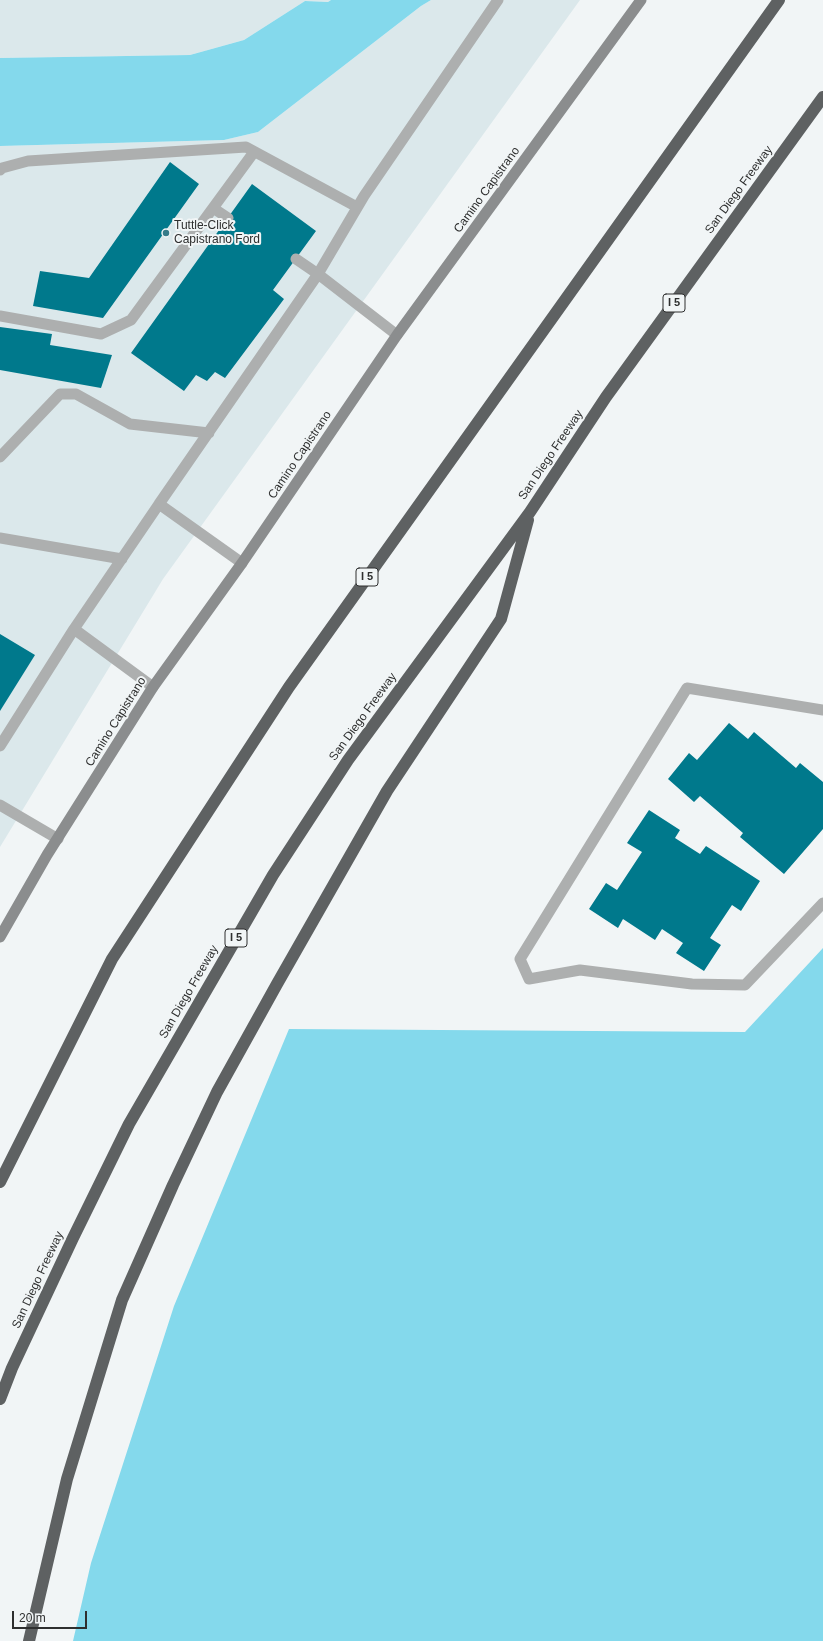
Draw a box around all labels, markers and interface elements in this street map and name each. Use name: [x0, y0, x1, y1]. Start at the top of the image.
street label: San Diego Freeway: [702, 143, 776, 237]
street label: Camino Capistrano: [451, 144, 523, 236]
place label: Tuttle-Click Capistrano Ford: [174, 219, 260, 247]
marker: Tuttle-Click Capistrano Ford: [161, 228, 171, 238]
road number: I 5: [663, 294, 685, 312]
street label: San Diego Freeway: [516, 407, 586, 503]
street label: Camino Capistrano: [265, 408, 335, 502]
road number: I 5: [356, 568, 378, 586]
street label: San Diego Freeway: [326, 670, 400, 764]
street label: Camino Capistrano: [83, 675, 149, 769]
road number: I 5: [225, 929, 247, 947]
street label: San Diego Freeway: [156, 943, 222, 1041]
street label: San Diego Freeway: [9, 1229, 67, 1331]
scale bar: [14, 1603, 89, 1629]
text: 20 m: [19, 1611, 46, 1625]

